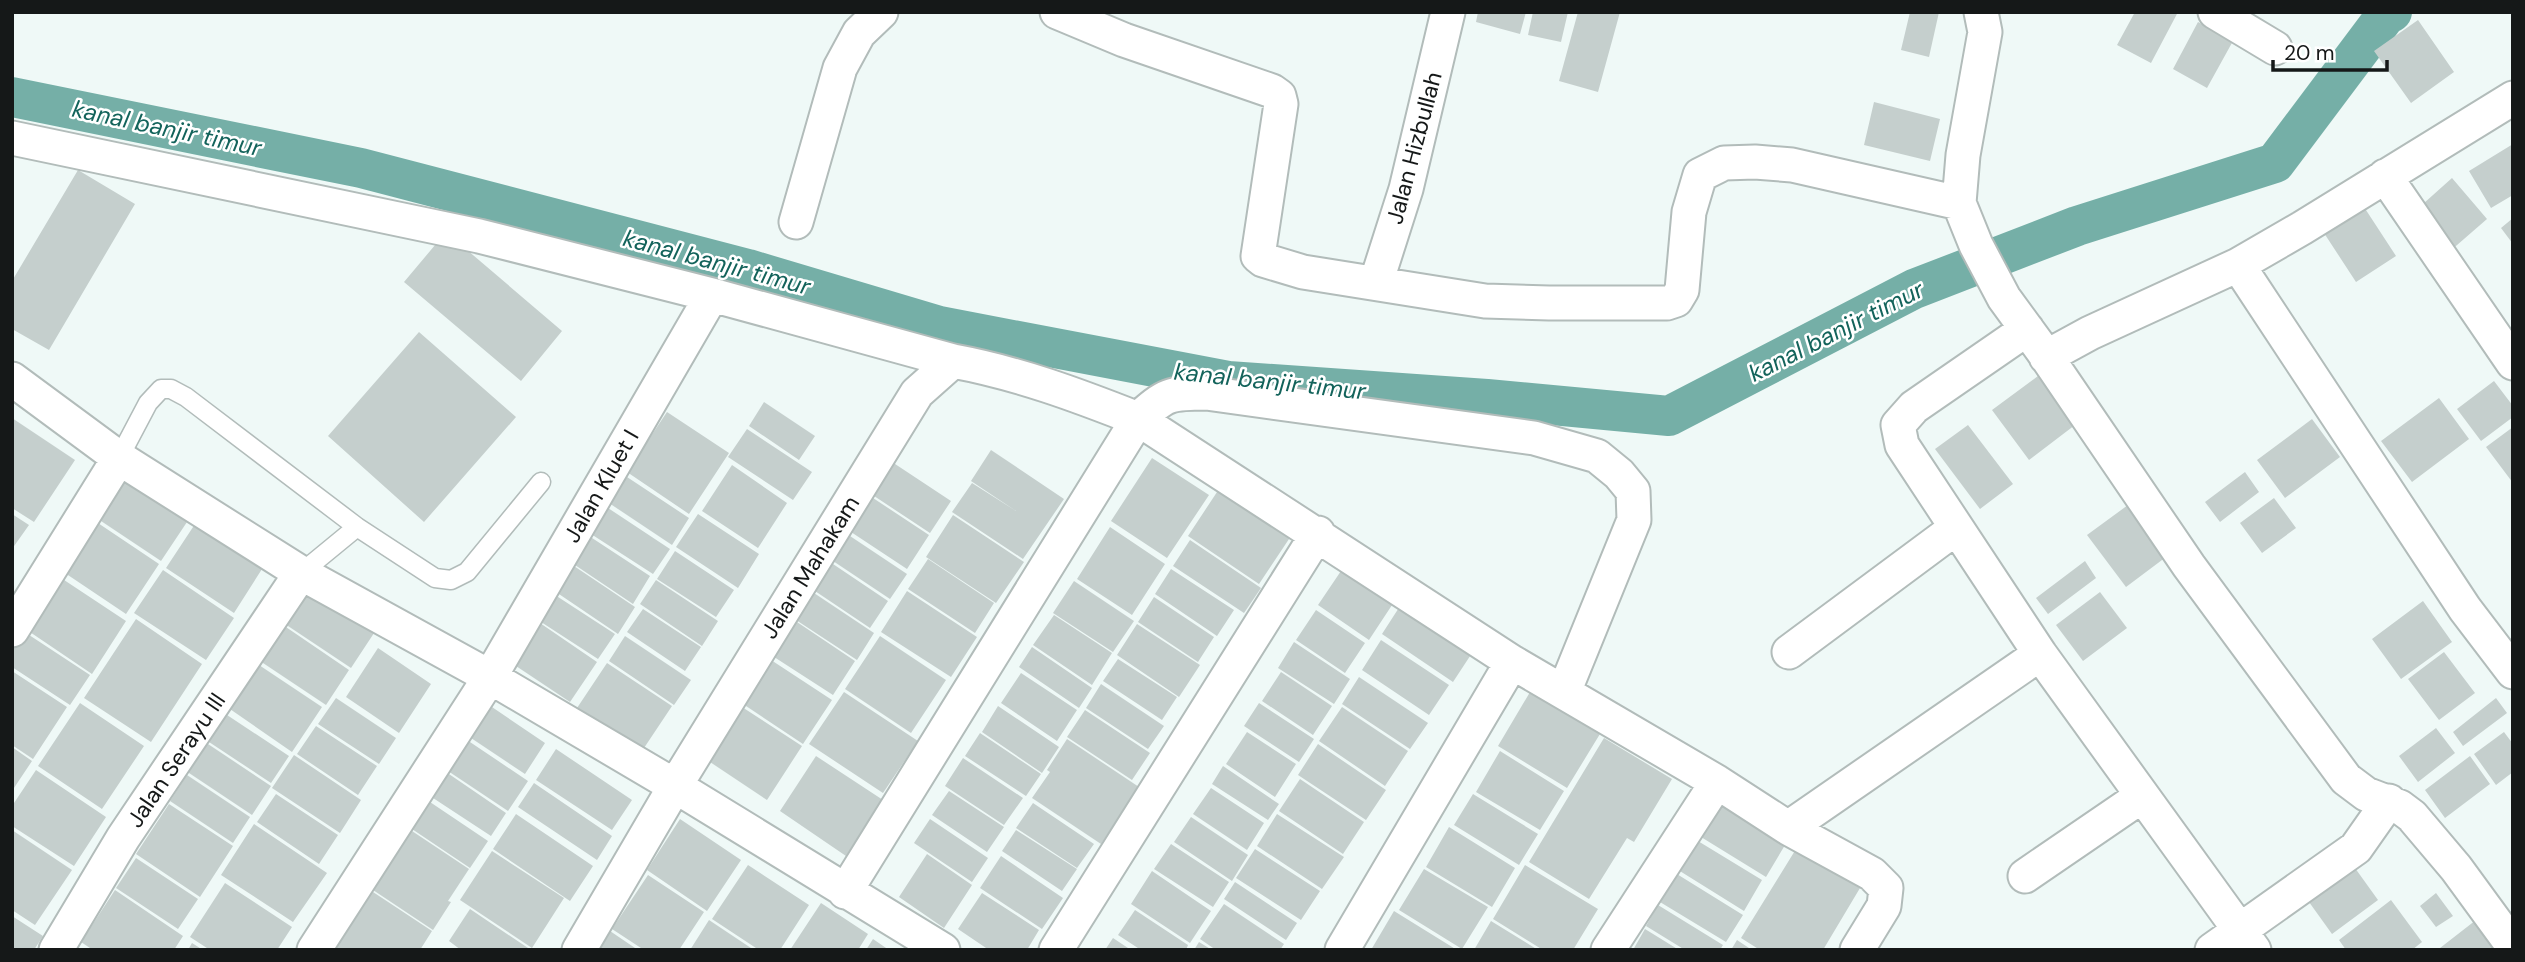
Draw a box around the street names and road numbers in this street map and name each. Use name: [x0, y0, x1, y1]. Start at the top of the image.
street label: Jalan Hizbullah: [1379, 69, 1449, 227]
street label: Jalan Kluet I: [557, 424, 645, 548]
street label: Jalan Mahakam: [754, 490, 866, 644]
street label: Jalan Serayu III: [120, 687, 232, 833]

